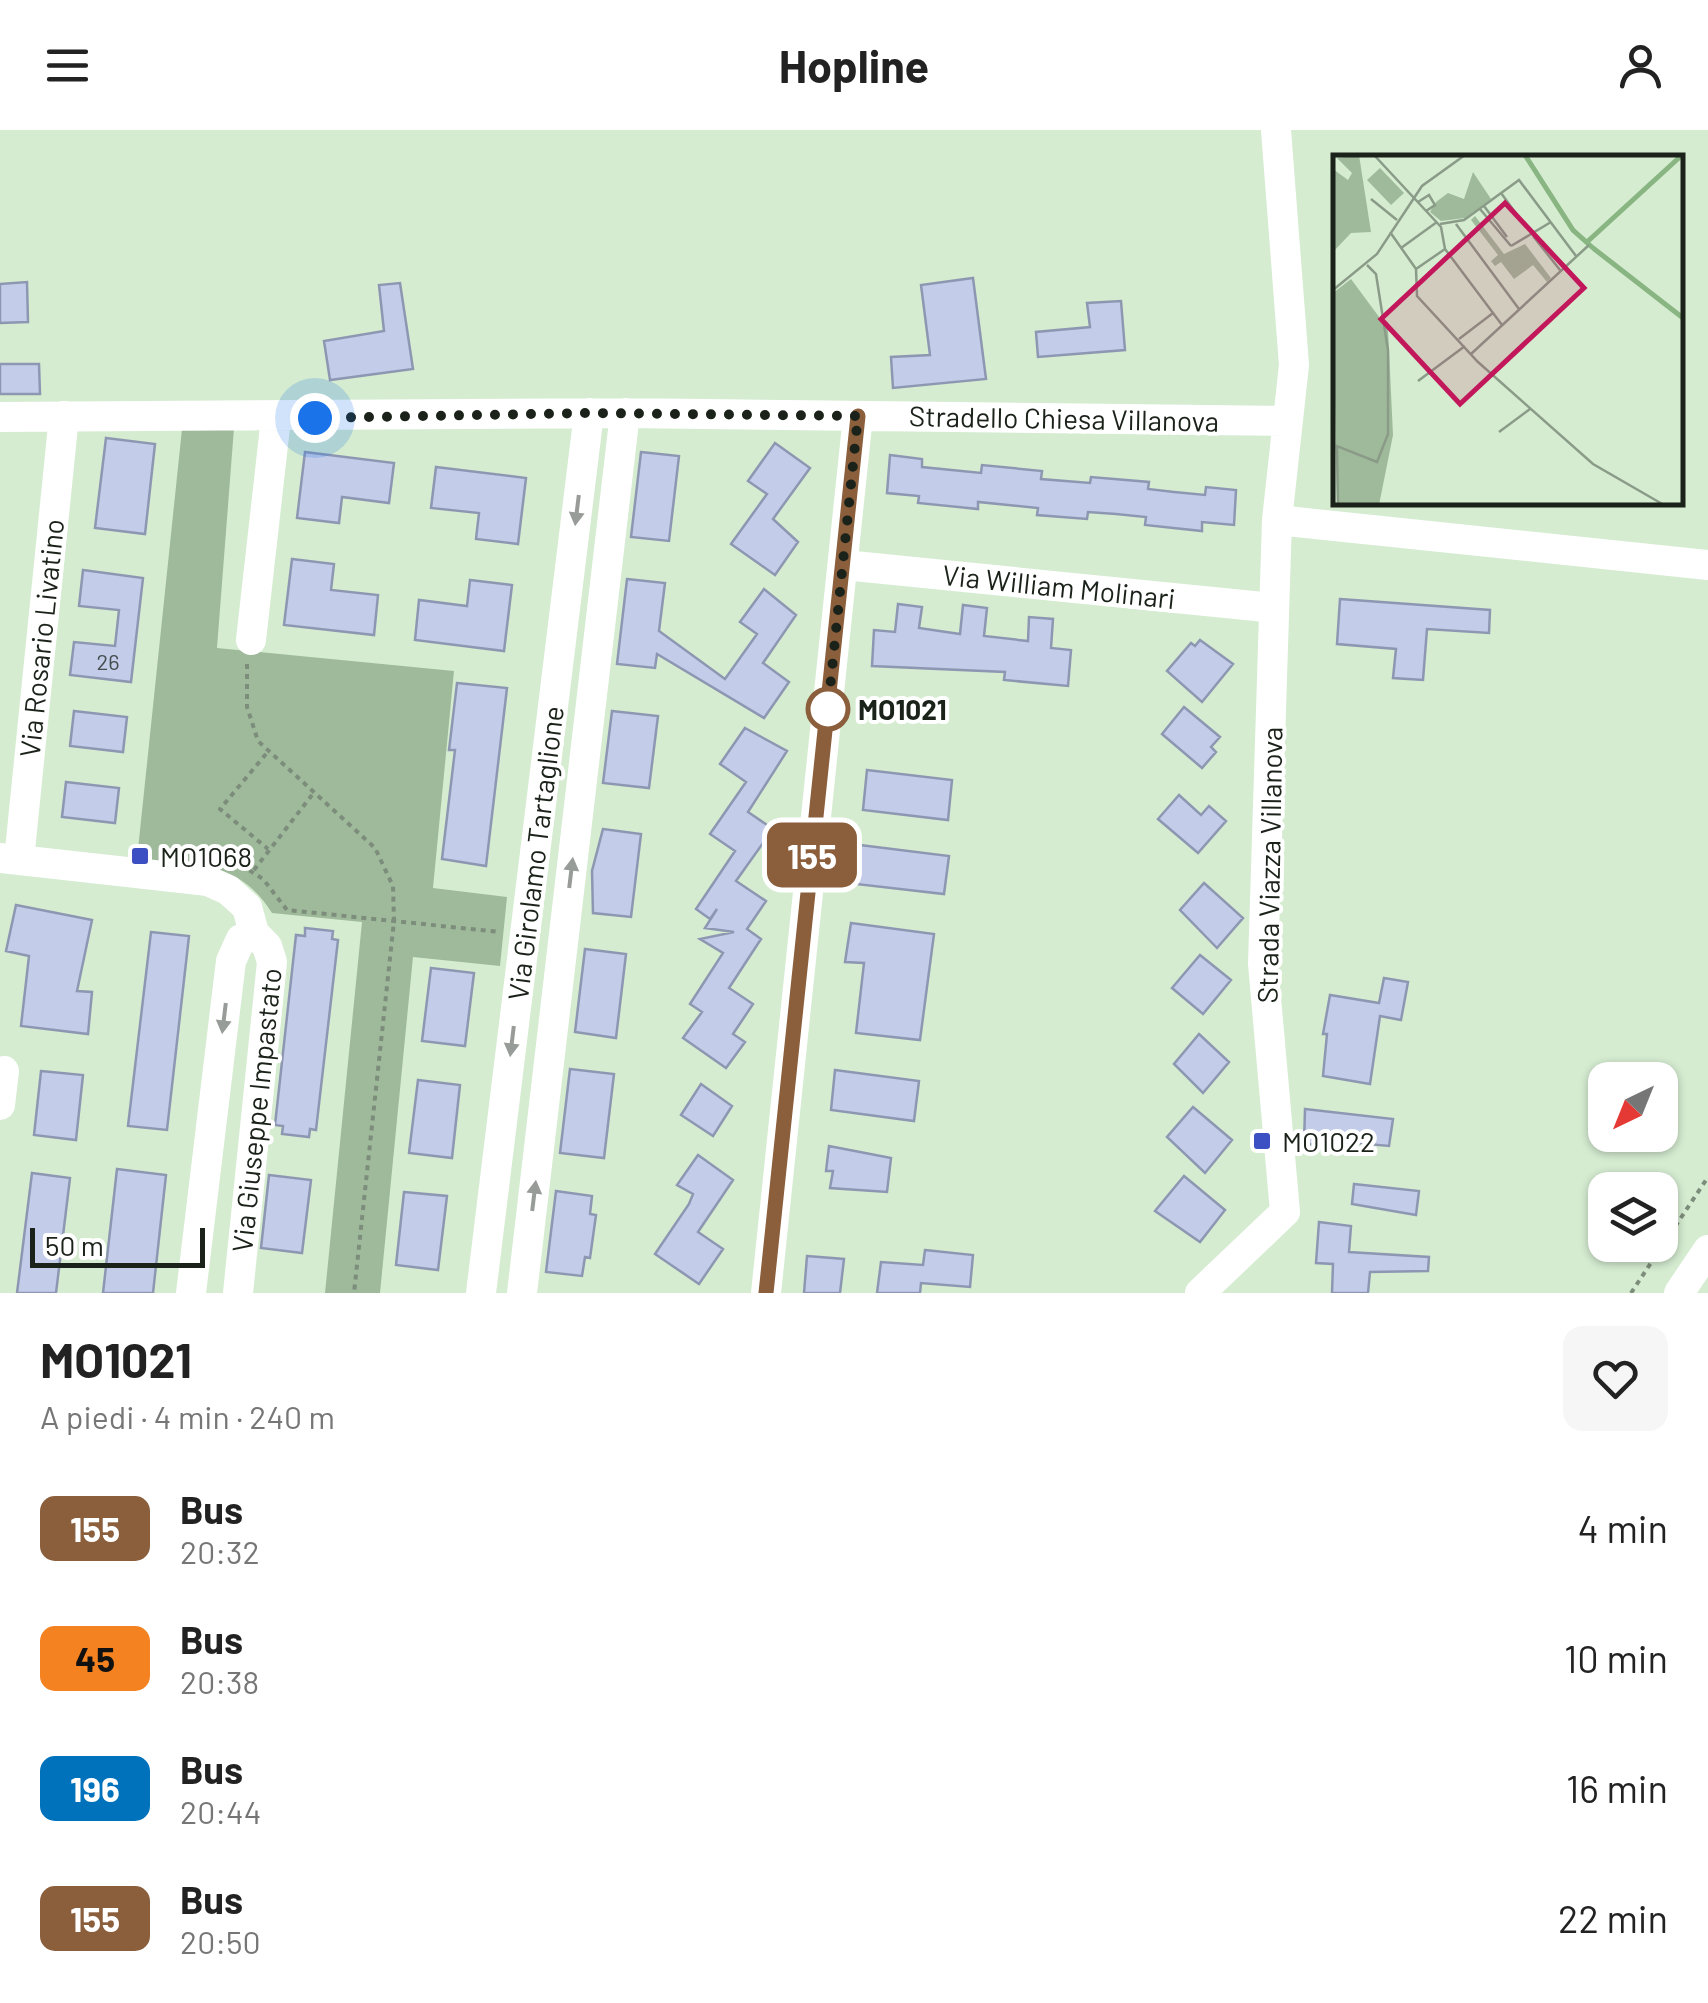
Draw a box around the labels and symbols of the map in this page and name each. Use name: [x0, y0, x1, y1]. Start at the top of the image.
inset map: [1333, 155, 1683, 505]
your location: [290, 393, 340, 443]
street label: Stradello Chiesa Villanova: [909, 398, 1219, 438]
one-way arrow: [569, 494, 585, 526]
street label: Via Rosario Livatino: [12, 517, 70, 759]
street label: Via William Molinari: [941, 557, 1177, 615]
house number: 26: [96, 648, 120, 674]
marker: MO1021: [807, 688, 849, 730]
place label: MO1021: [858, 692, 947, 726]
street label: Via Girolamo Tartaglione: [500, 704, 570, 1002]
street label: Strada Viazza Villanova: [1250, 726, 1288, 1004]
line badge: 155: [754, 822, 870, 888]
place label: MO1068: [160, 839, 252, 873]
marker: MO1068: [129, 845, 151, 867]
one-way arrow: [563, 857, 579, 889]
street label: Via Giuseppe Impastato: [224, 966, 288, 1254]
one-way arrow: [216, 1003, 232, 1035]
one-way arrow: [504, 1025, 520, 1057]
north arrow: [1588, 1062, 1678, 1152]
place label: MO1022: [1282, 1124, 1375, 1158]
marker: MO1022: [1251, 1130, 1273, 1152]
one-way arrow: [526, 1180, 542, 1212]
scale bar: [30, 1223, 205, 1268]

